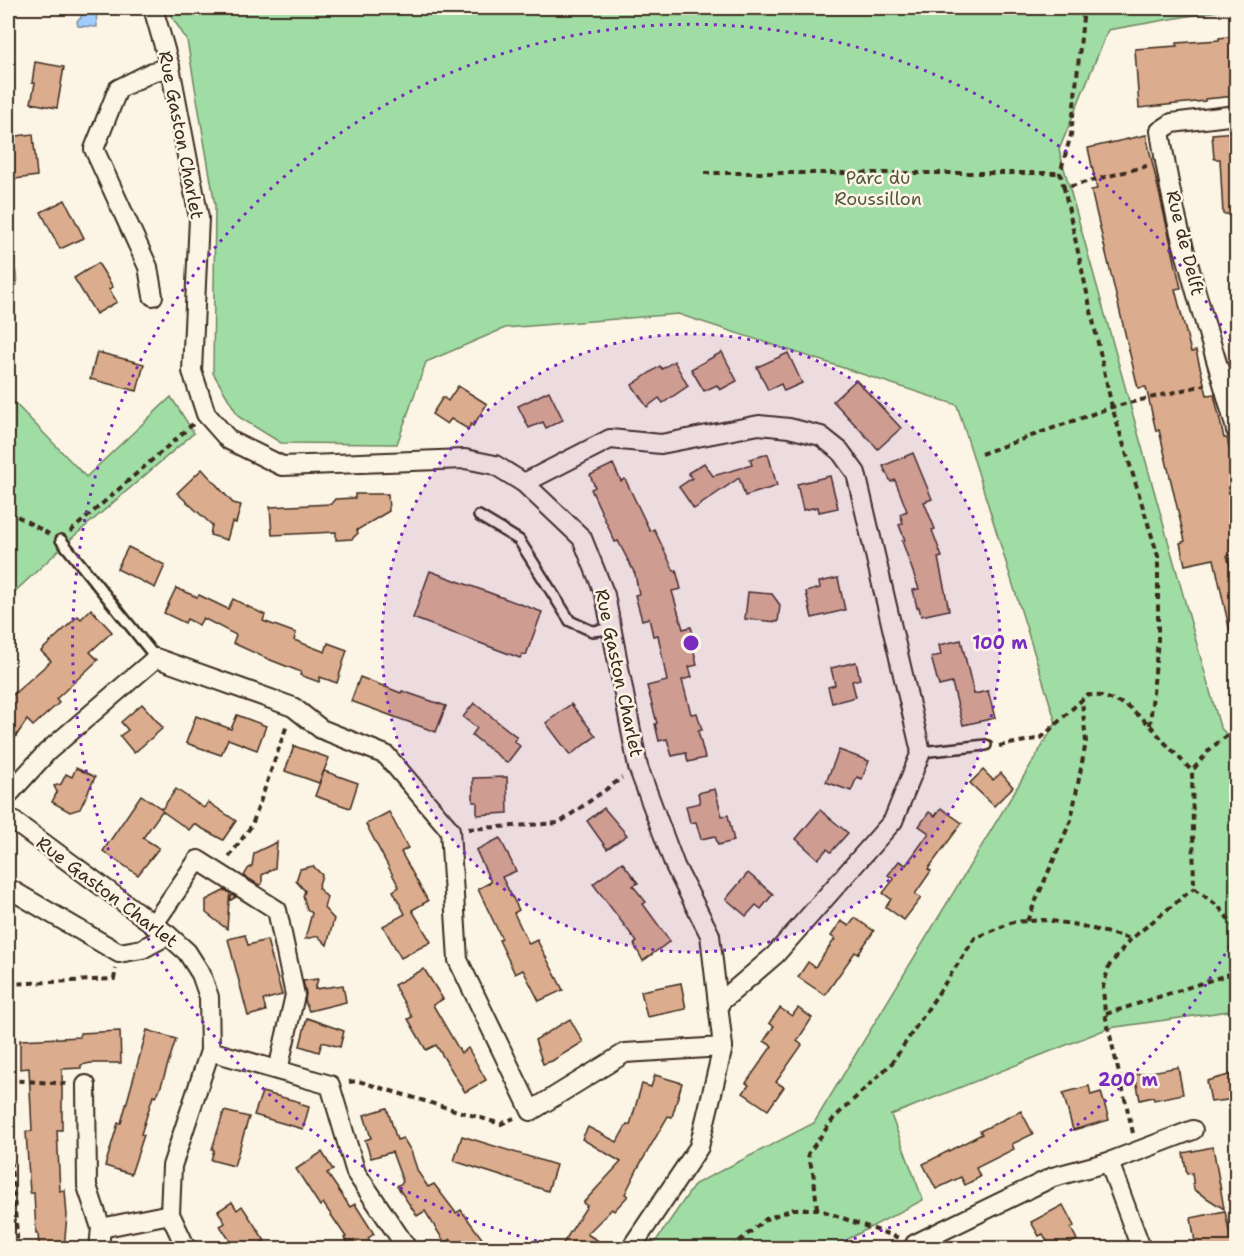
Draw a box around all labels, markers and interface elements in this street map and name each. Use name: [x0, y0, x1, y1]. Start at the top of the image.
street label: Rue Gaston Charlet: [153, 49, 209, 221]
park label: Parc du Roussillon: [834, 166, 922, 211]
street label: Rue de Delft: [1160, 188, 1210, 298]
street label: Rue Gaston Charlet: [589, 587, 649, 759]
text: 100 m: [972, 631, 1028, 655]
centre of rings: [681, 633, 701, 653]
street label: Rue Gaston Charlet: [31, 831, 183, 953]
text: 200 m: [1098, 1068, 1159, 1092]

